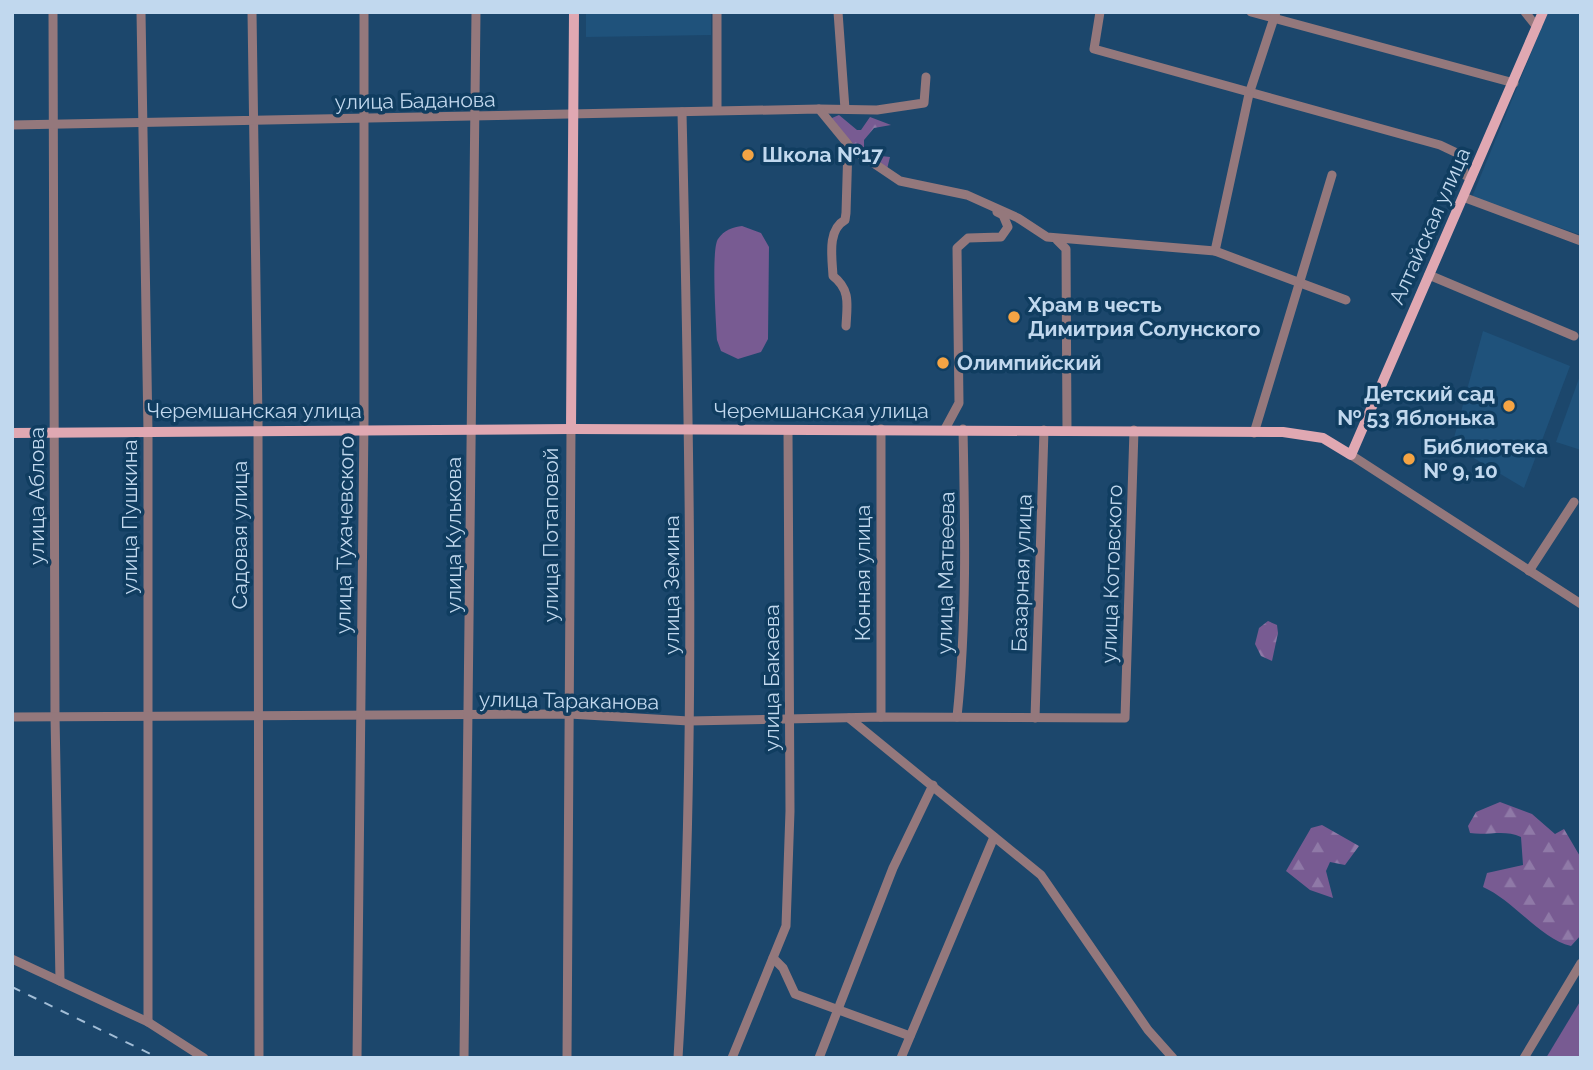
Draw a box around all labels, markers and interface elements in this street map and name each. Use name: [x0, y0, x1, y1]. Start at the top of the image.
street label: улица Баданова: [334, 87, 496, 114]
place label: Школа №17: [762, 142, 883, 167]
street label: Алтайская улица: [1384, 144, 1475, 308]
marker: Школа №17: [740, 147, 756, 163]
place label: Храм в честь Димитрия Солунского: [1027, 292, 1261, 341]
marker: Храм в честь Димитрия Солунского: [1006, 309, 1022, 325]
place label: Олимпийский: [957, 350, 1101, 375]
marker: Олимпийский: [935, 355, 951, 371]
place label: Детский сад № 53 Яблонька: [1337, 381, 1495, 430]
street label: Черемшанская улица: [146, 398, 362, 423]
street label: Черемшанская улица: [713, 398, 929, 423]
marker: Детский сад № 53 Яблонька: [1501, 398, 1517, 414]
street label: улица Аблова: [24, 427, 49, 565]
place label: Библиотека № 9, 10: [1423, 434, 1548, 483]
street label: улица Тухачевского: [330, 436, 359, 634]
street label: улица Пушкина: [117, 440, 142, 594]
street label: улица Потаповой: [538, 448, 563, 622]
marker: Библиотека № 9, 10: [1401, 451, 1417, 467]
street label: улица Кулькова: [441, 457, 466, 613]
street label: Садовая улица: [227, 461, 252, 609]
street label: улица Котовского: [1096, 484, 1127, 664]
street label: улица Матвеева: [932, 491, 959, 655]
street label: Базарная улица: [1006, 494, 1037, 652]
street label: Конная улица: [850, 505, 875, 641]
street label: улица Земина: [659, 515, 684, 655]
street label: улица Бакаева: [759, 604, 784, 752]
street label: улица Тараканова: [479, 686, 659, 715]

